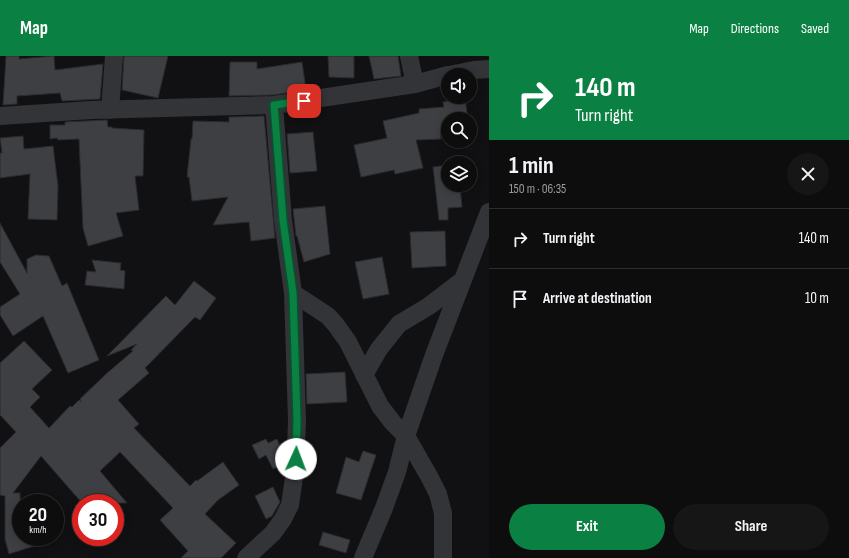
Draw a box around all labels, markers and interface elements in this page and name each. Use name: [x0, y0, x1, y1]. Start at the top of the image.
text: Map: [20, 17, 48, 40]
text: Map: [689, 20, 709, 37]
text: Directions: [731, 20, 779, 37]
text: Saved: [801, 20, 829, 37]
map controls: [441, 68, 477, 192]
button: sound: [441, 68, 477, 104]
text: 140 m: [575, 71, 636, 104]
icon: right: [509, 72, 561, 124]
pin: [287, 84, 321, 118]
icon: arrive: [293, 90, 315, 112]
text: Turn right: [575, 105, 633, 126]
button: search: [441, 112, 477, 148]
text: 1 min: [509, 151, 554, 180]
button: close: [787, 153, 829, 195]
button: layers: [441, 156, 477, 192]
text: 150 m · 06:35: [509, 181, 566, 197]
icon: right: [509, 228, 531, 250]
text: Turn right: [543, 229, 595, 248]
text: 140 m: [799, 229, 829, 248]
icon: arrive: [509, 288, 531, 310]
text: Arrive at destination: [543, 289, 652, 308]
text: 10 m: [805, 289, 829, 308]
position arrow: [275, 438, 317, 480]
speed limit sign: 30: [72, 494, 124, 546]
text: 20: [29, 503, 47, 527]
button: Exit: [509, 504, 665, 550]
button: Share: [673, 504, 829, 550]
text: km/h: [29, 524, 47, 536]

